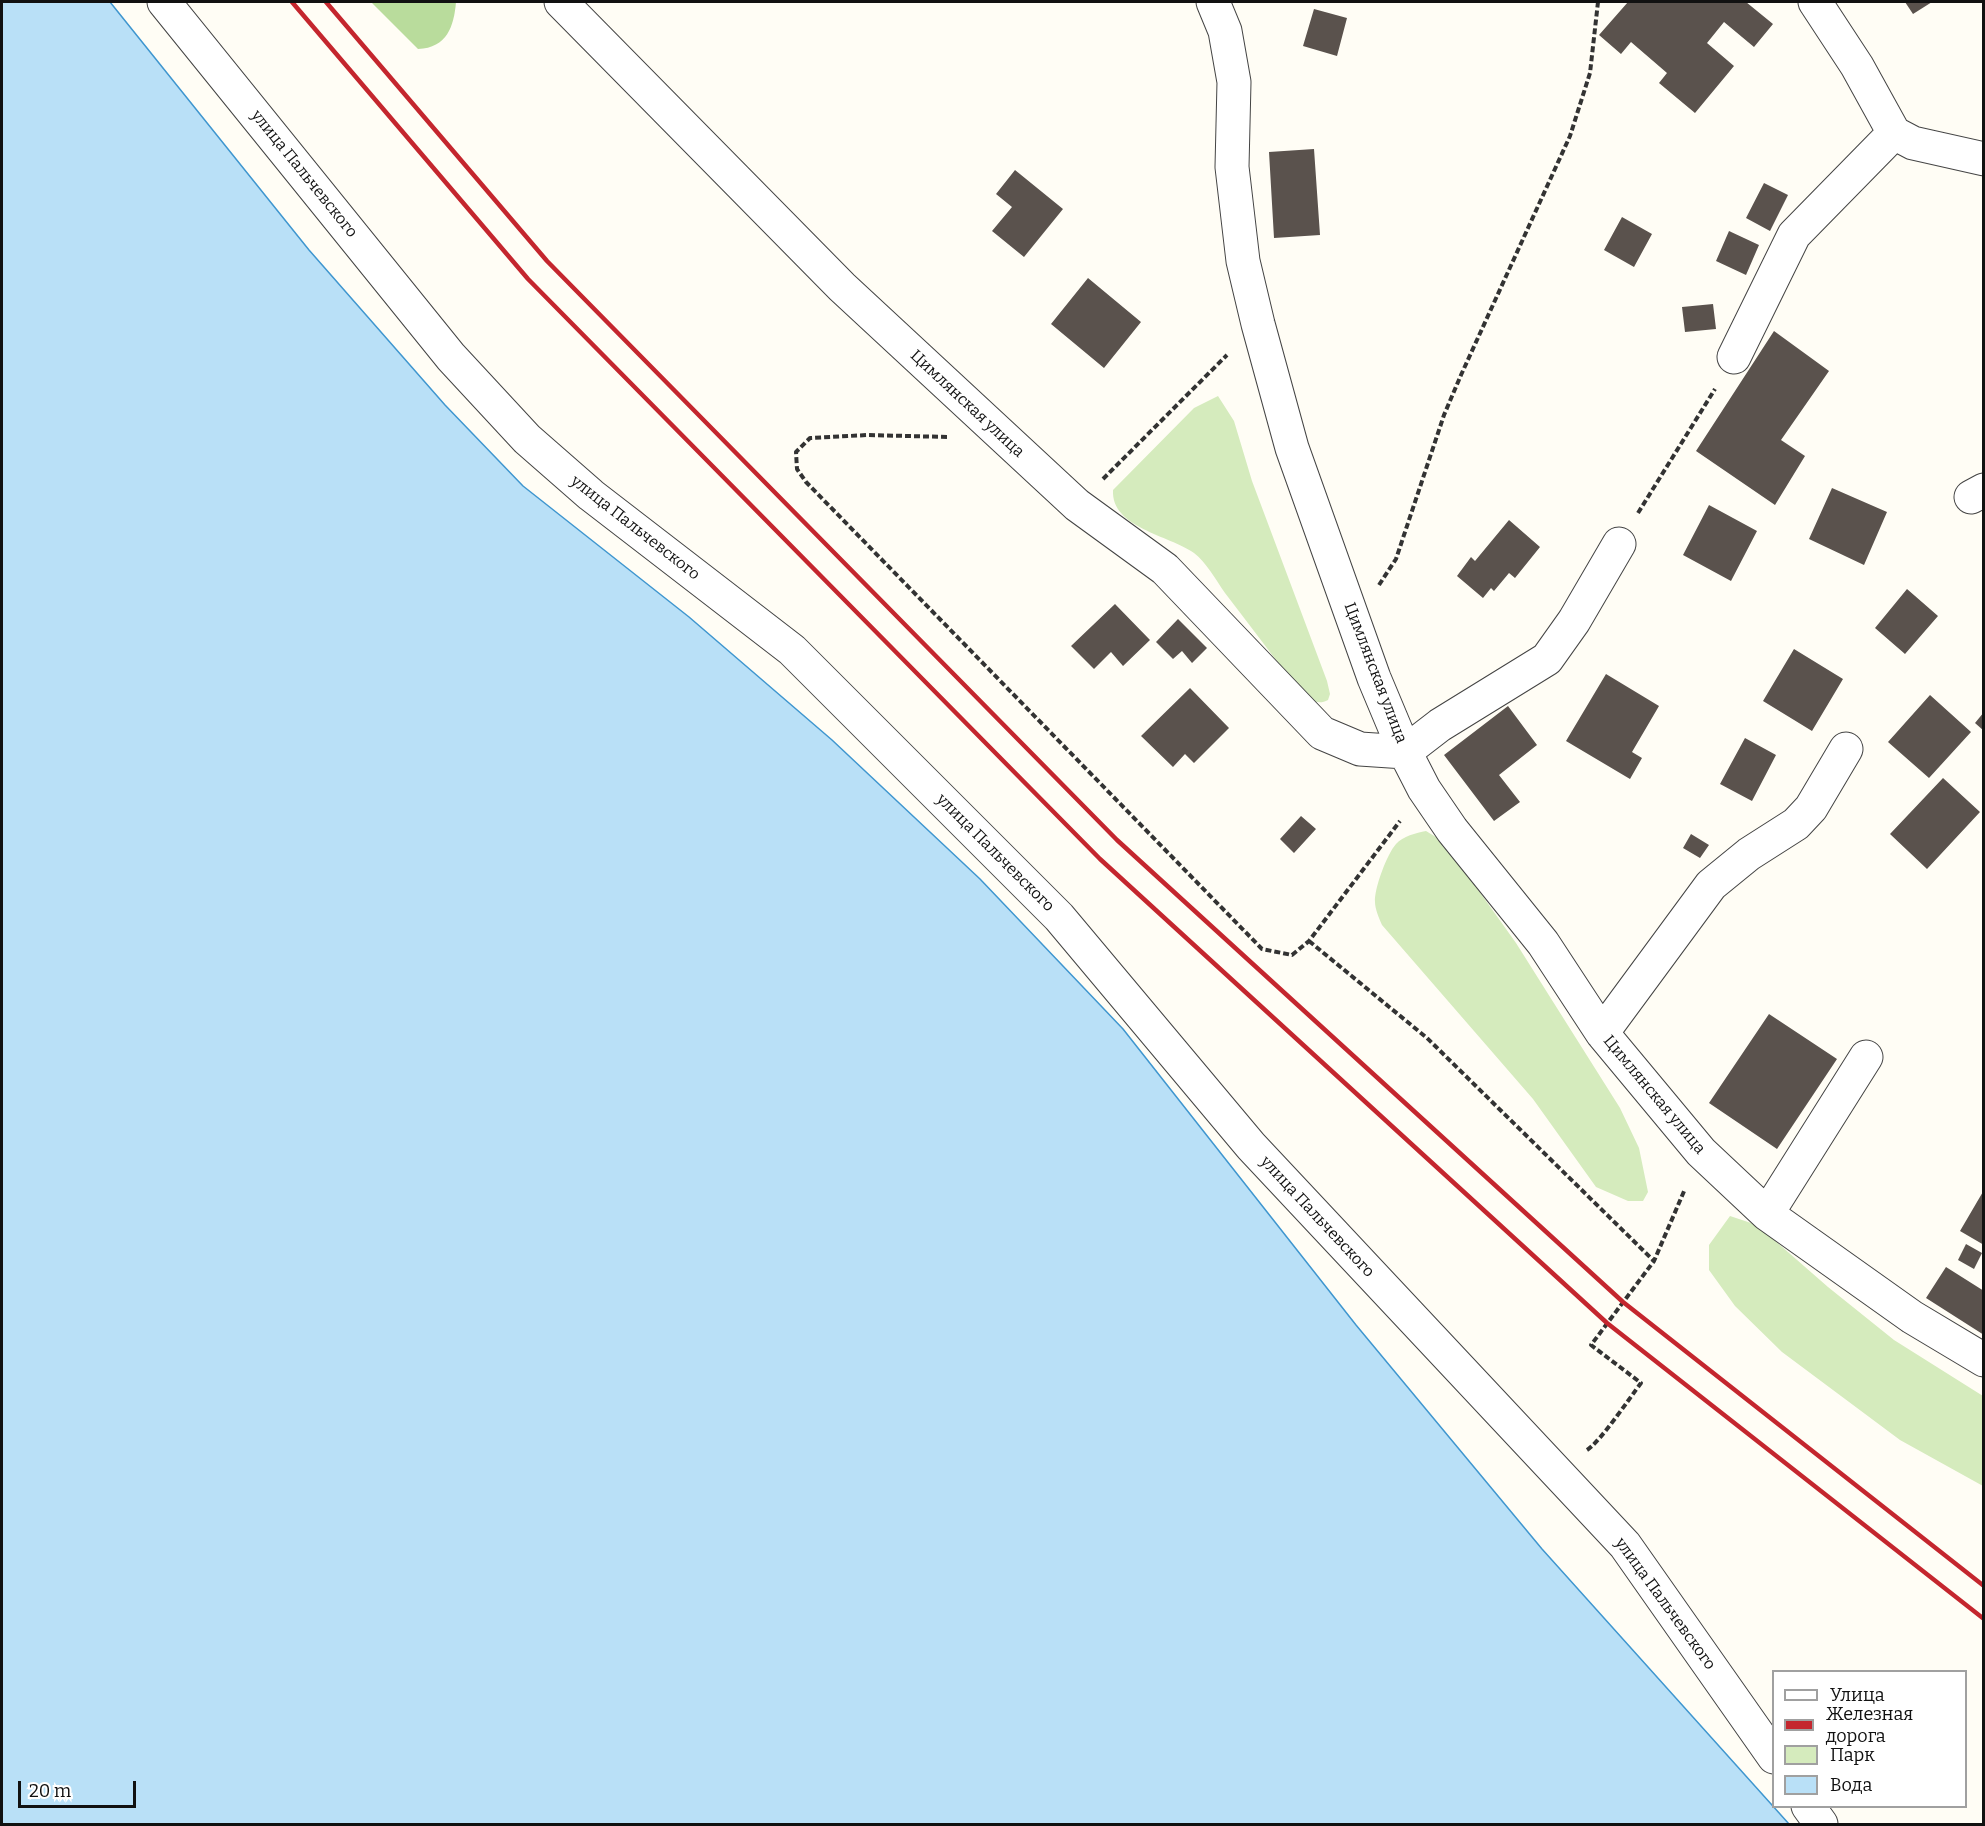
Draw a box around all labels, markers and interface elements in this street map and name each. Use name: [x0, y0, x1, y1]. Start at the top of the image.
street label: улица Пальчевского: [247, 106, 361, 242]
street label: Цимлянская улица: [906, 346, 1028, 462]
street label: улица Пальчевского: [567, 472, 703, 584]
street label: Цимлянская улица: [1339, 600, 1411, 746]
street label: улица Пальчевского: [932, 790, 1058, 916]
street label: Цимлянская улица: [1599, 1032, 1709, 1158]
street label: улица Пальчевского: [1256, 1152, 1378, 1282]
street label: улица Пальчевского: [1611, 1534, 1719, 1674]
legend: [1772, 1670, 1967, 1808]
text: Улица: [1830, 1684, 1885, 1706]
text: Железная дорога: [1826, 1703, 1913, 1747]
text: Парк: [1830, 1744, 1875, 1766]
scale bar: [21, 1769, 140, 1807]
text: Вода: [1830, 1774, 1872, 1796]
text: 20 m: [29, 1780, 71, 1802]

